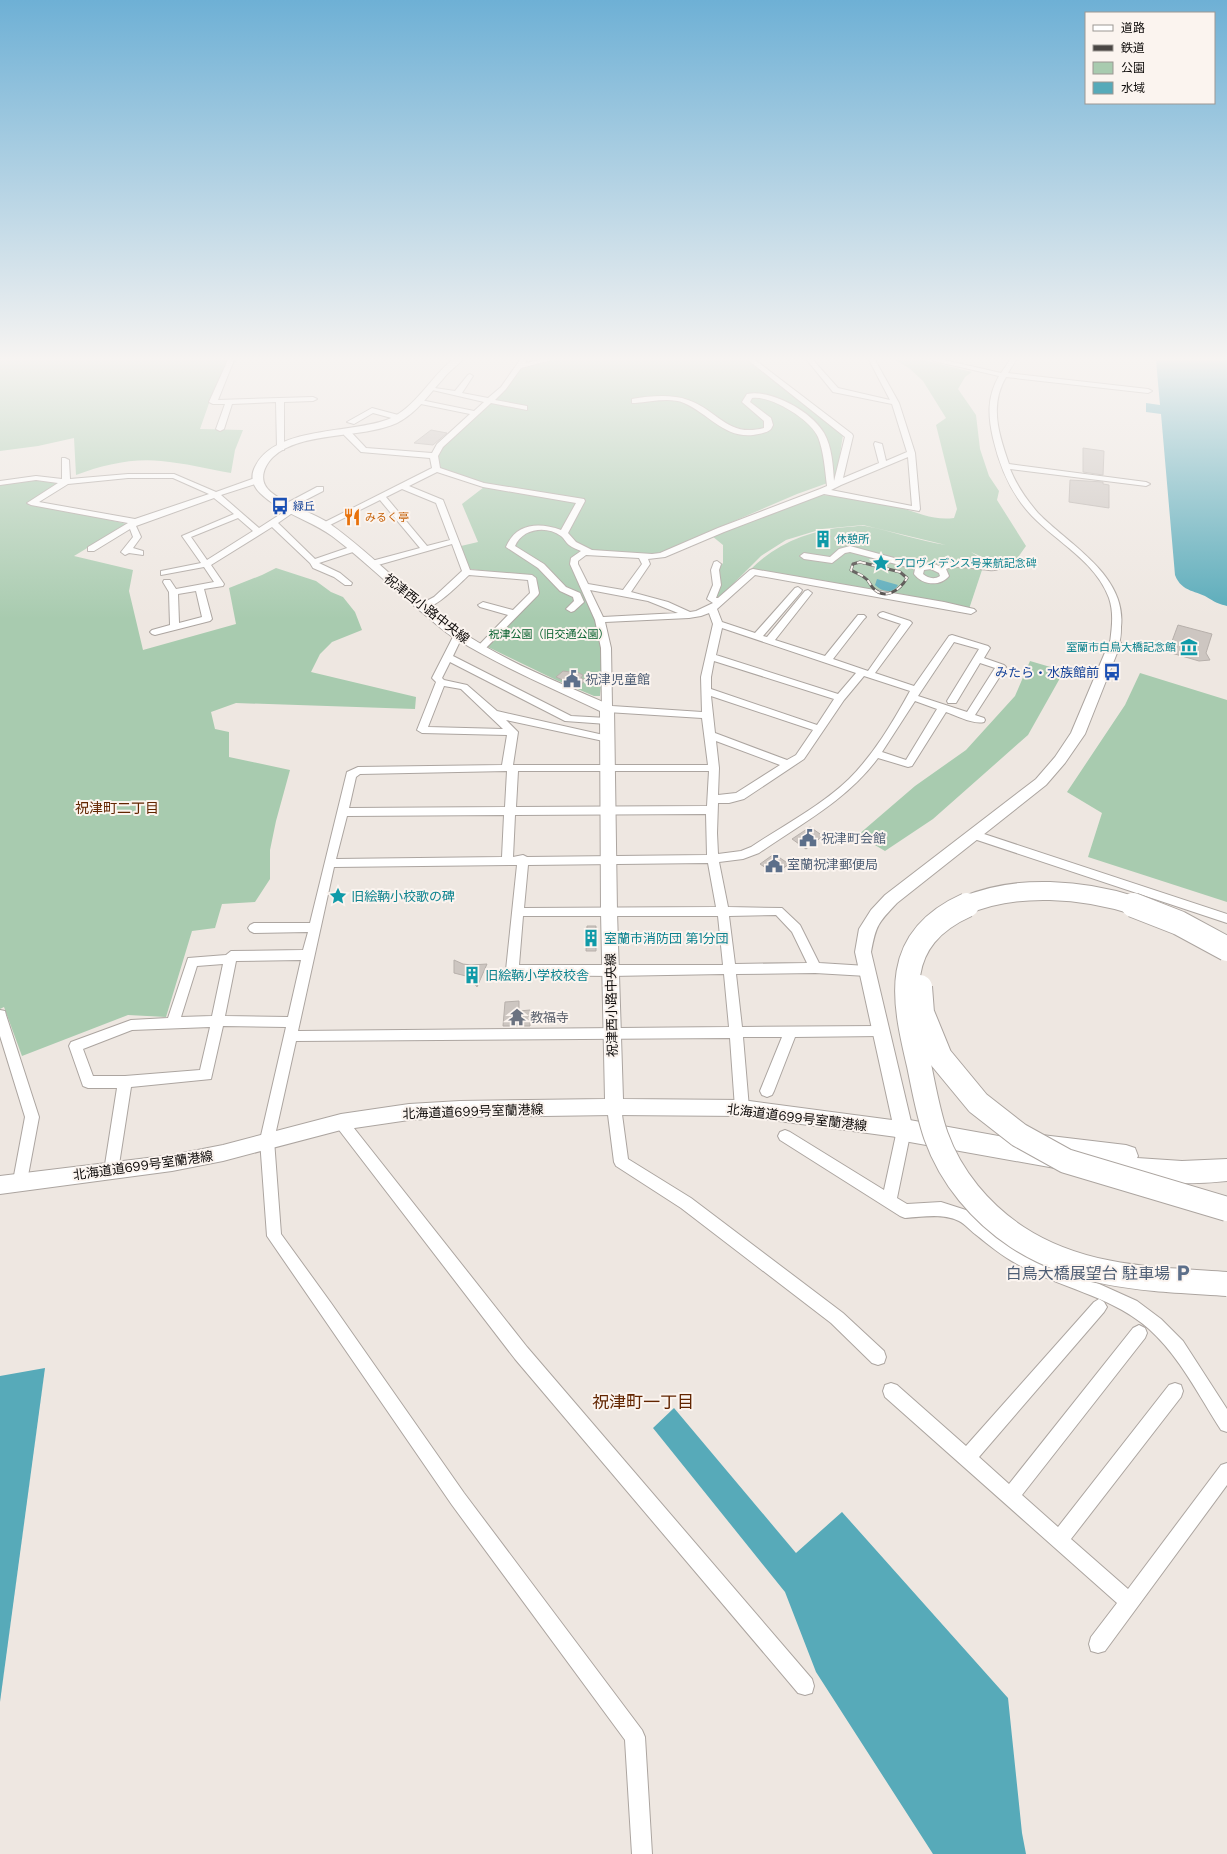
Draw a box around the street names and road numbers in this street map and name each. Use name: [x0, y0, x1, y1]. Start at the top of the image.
street label: 祝津西小路中央線: [380, 570, 473, 647]
street label: 祝津西小路中央線: [602, 953, 621, 1057]
street label: 北海道道699号室蘭港線: [726, 1100, 868, 1135]
street label: 北海道道699号室蘭港線: [402, 1101, 544, 1122]
street label: 北海道道699号室蘭港線: [72, 1147, 214, 1184]

